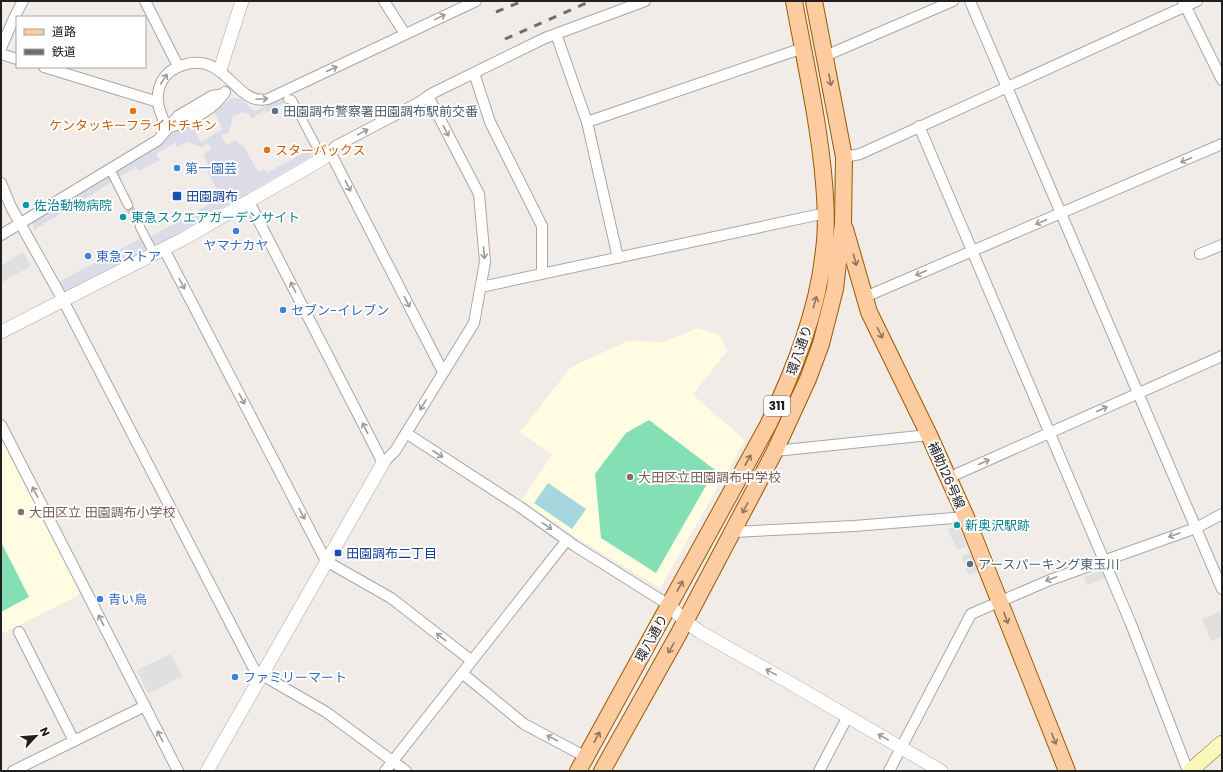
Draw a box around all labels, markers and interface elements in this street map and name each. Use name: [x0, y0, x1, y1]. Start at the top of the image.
one-way arrow: [434, 13, 446, 20]
legend: [16, 16, 146, 68]
text: 道路: [52, 23, 76, 40]
text: 鉄道: [52, 43, 76, 60]
one-way arrow: [325, 65, 337, 72]
one-way arrow: [160, 73, 169, 84]
one-way arrow: [826, 74, 834, 87]
one-way arrow: [256, 95, 269, 103]
place label: 田園調布警察署田園調布駅前交番: [283, 102, 478, 121]
marker: ケンタッキーフライドチキン: [128, 106, 138, 116]
marker: 田園調布警察署田園調布駅前交番: [270, 106, 280, 116]
place label: ケンタッキーフライドチキン: [49, 116, 217, 135]
one-way arrow: [443, 124, 450, 136]
one-way arrow: [357, 127, 369, 135]
place label: スターバックス: [275, 141, 365, 160]
marker: スターバックス: [262, 145, 272, 155]
one-way arrow: [1181, 157, 1193, 164]
place label: 第一園芸: [185, 159, 237, 178]
marker: 第一園芸: [172, 163, 182, 173]
one-way arrow: [344, 180, 352, 192]
place label: 田園調布: [186, 187, 238, 206]
marker: 田園調布: [171, 190, 183, 202]
place label: 佐治動物病院: [34, 196, 112, 215]
marker: 佐治動物病院: [21, 200, 31, 210]
place label: 東急スクエアガーデンサイト: [131, 208, 300, 227]
marker: 東急スクエアガーデンサイト: [118, 212, 128, 222]
one-way arrow: [1035, 219, 1047, 226]
marker: ヤマナカヤ: [231, 226, 241, 236]
place label: ヤマナカヤ: [203, 236, 269, 255]
one-way arrow: [480, 246, 487, 259]
place label: 東急ストア: [96, 247, 161, 266]
marker: 東急ストア: [83, 251, 93, 261]
one-way arrow: [852, 254, 859, 267]
one-way arrow: [916, 270, 928, 277]
one-way arrow: [179, 278, 186, 290]
one-way arrow: [289, 282, 296, 294]
one-way arrow: [812, 295, 819, 308]
one-way arrow: [404, 296, 411, 308]
place label: セブン-イレブン: [291, 301, 389, 320]
marker: セブン-イレブン: [278, 305, 288, 315]
street label: 環八通り: [782, 322, 817, 378]
one-way arrow: [877, 327, 884, 339]
one-way arrow: [239, 393, 246, 405]
road number: 311: [764, 396, 790, 416]
one-way arrow: [418, 400, 427, 411]
one-way arrow: [1096, 405, 1108, 412]
one-way arrow: [361, 422, 368, 434]
street label: 補助126号線: [923, 439, 970, 512]
one-way arrow: [432, 450, 443, 458]
one-way arrow: [745, 454, 753, 466]
one-way arrow: [977, 458, 989, 465]
place label: 大田区立田園調布中学校: [638, 468, 781, 487]
marker: 大田区立田園調布中学校: [625, 472, 635, 482]
one-way arrow: [31, 486, 39, 498]
one-way arrow: [741, 502, 749, 514]
place label: 大田区立 田園調布小学校: [29, 503, 175, 522]
marker: 大田区立 田園調布小学校: [16, 507, 26, 517]
one-way arrow: [299, 508, 306, 520]
place label: 新奥沢駅跡: [965, 516, 1030, 535]
marker: 新奥沢駅跡: [952, 520, 962, 530]
one-way arrow: [541, 522, 552, 530]
one-way arrow: [1168, 532, 1180, 540]
place label: 田園調布二丁目: [346, 544, 437, 563]
marker: 田園調布二丁目: [333, 548, 343, 558]
place label: アースパーキング東玉川: [978, 555, 1119, 574]
marker: アースパーキング東玉川: [965, 559, 975, 569]
one-way arrow: [1046, 576, 1058, 584]
one-way arrow: [676, 580, 684, 592]
place label: 青い鳥: [108, 590, 147, 609]
marker: 青い鳥: [95, 594, 105, 604]
street label: 環八通り: [631, 611, 672, 666]
one-way arrow: [1003, 612, 1010, 625]
one-way arrow: [97, 615, 104, 627]
one-way arrow: [435, 633, 446, 641]
one-way arrow: [667, 642, 674, 654]
one-way arrow: [765, 667, 777, 675]
place label: ファミリーマート: [243, 668, 347, 687]
marker: ファミリーマート: [230, 672, 240, 682]
north arrow: [16, 716, 56, 756]
text: N: [36, 724, 54, 739]
one-way arrow: [156, 731, 163, 743]
one-way arrow: [594, 731, 601, 743]
one-way arrow: [877, 733, 889, 740]
one-way arrow: [1051, 733, 1058, 745]
one-way arrow: [546, 734, 558, 742]

